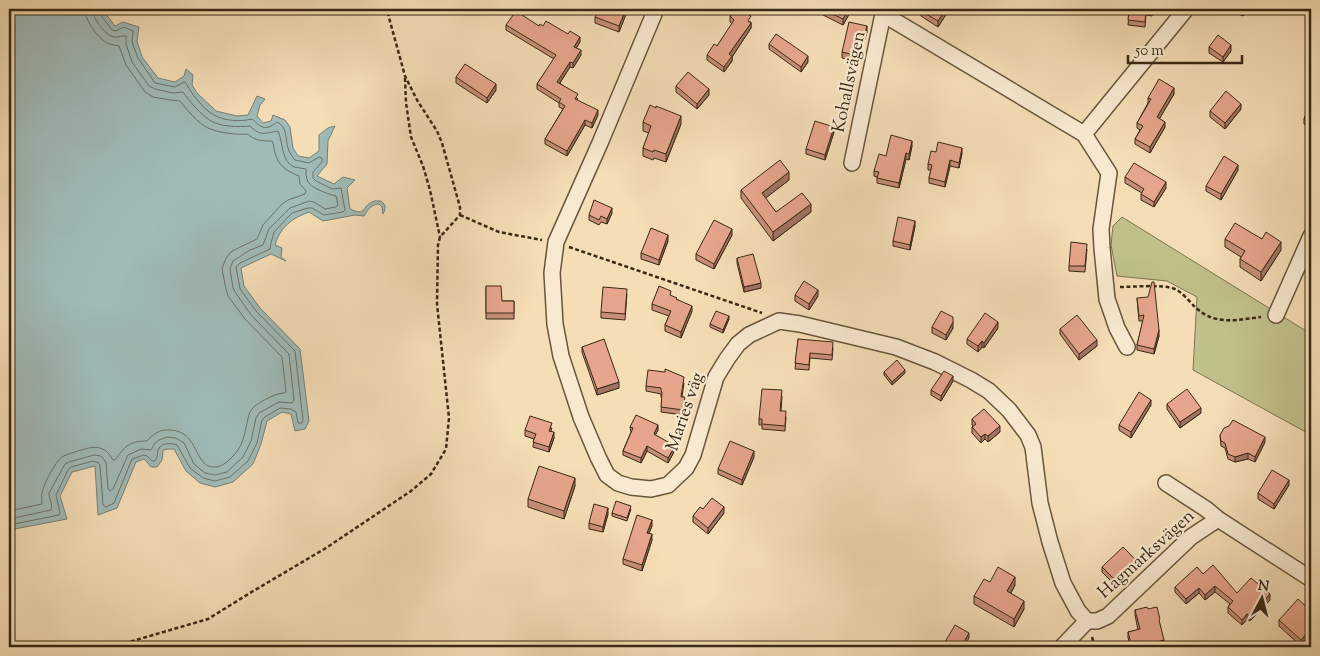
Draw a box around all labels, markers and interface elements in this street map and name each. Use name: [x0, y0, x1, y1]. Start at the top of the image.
street label: Kohallsvägen: [827, 28, 874, 135]
scale bar: [1128, 32, 1241, 64]
text: 50 m: [1134, 41, 1164, 62]
street label: Maries väg: [660, 369, 712, 455]
street label: Hagmarksvägen: [1093, 504, 1202, 606]
north arrow: [1238, 574, 1288, 624]
text: N: [1257, 576, 1270, 598]

